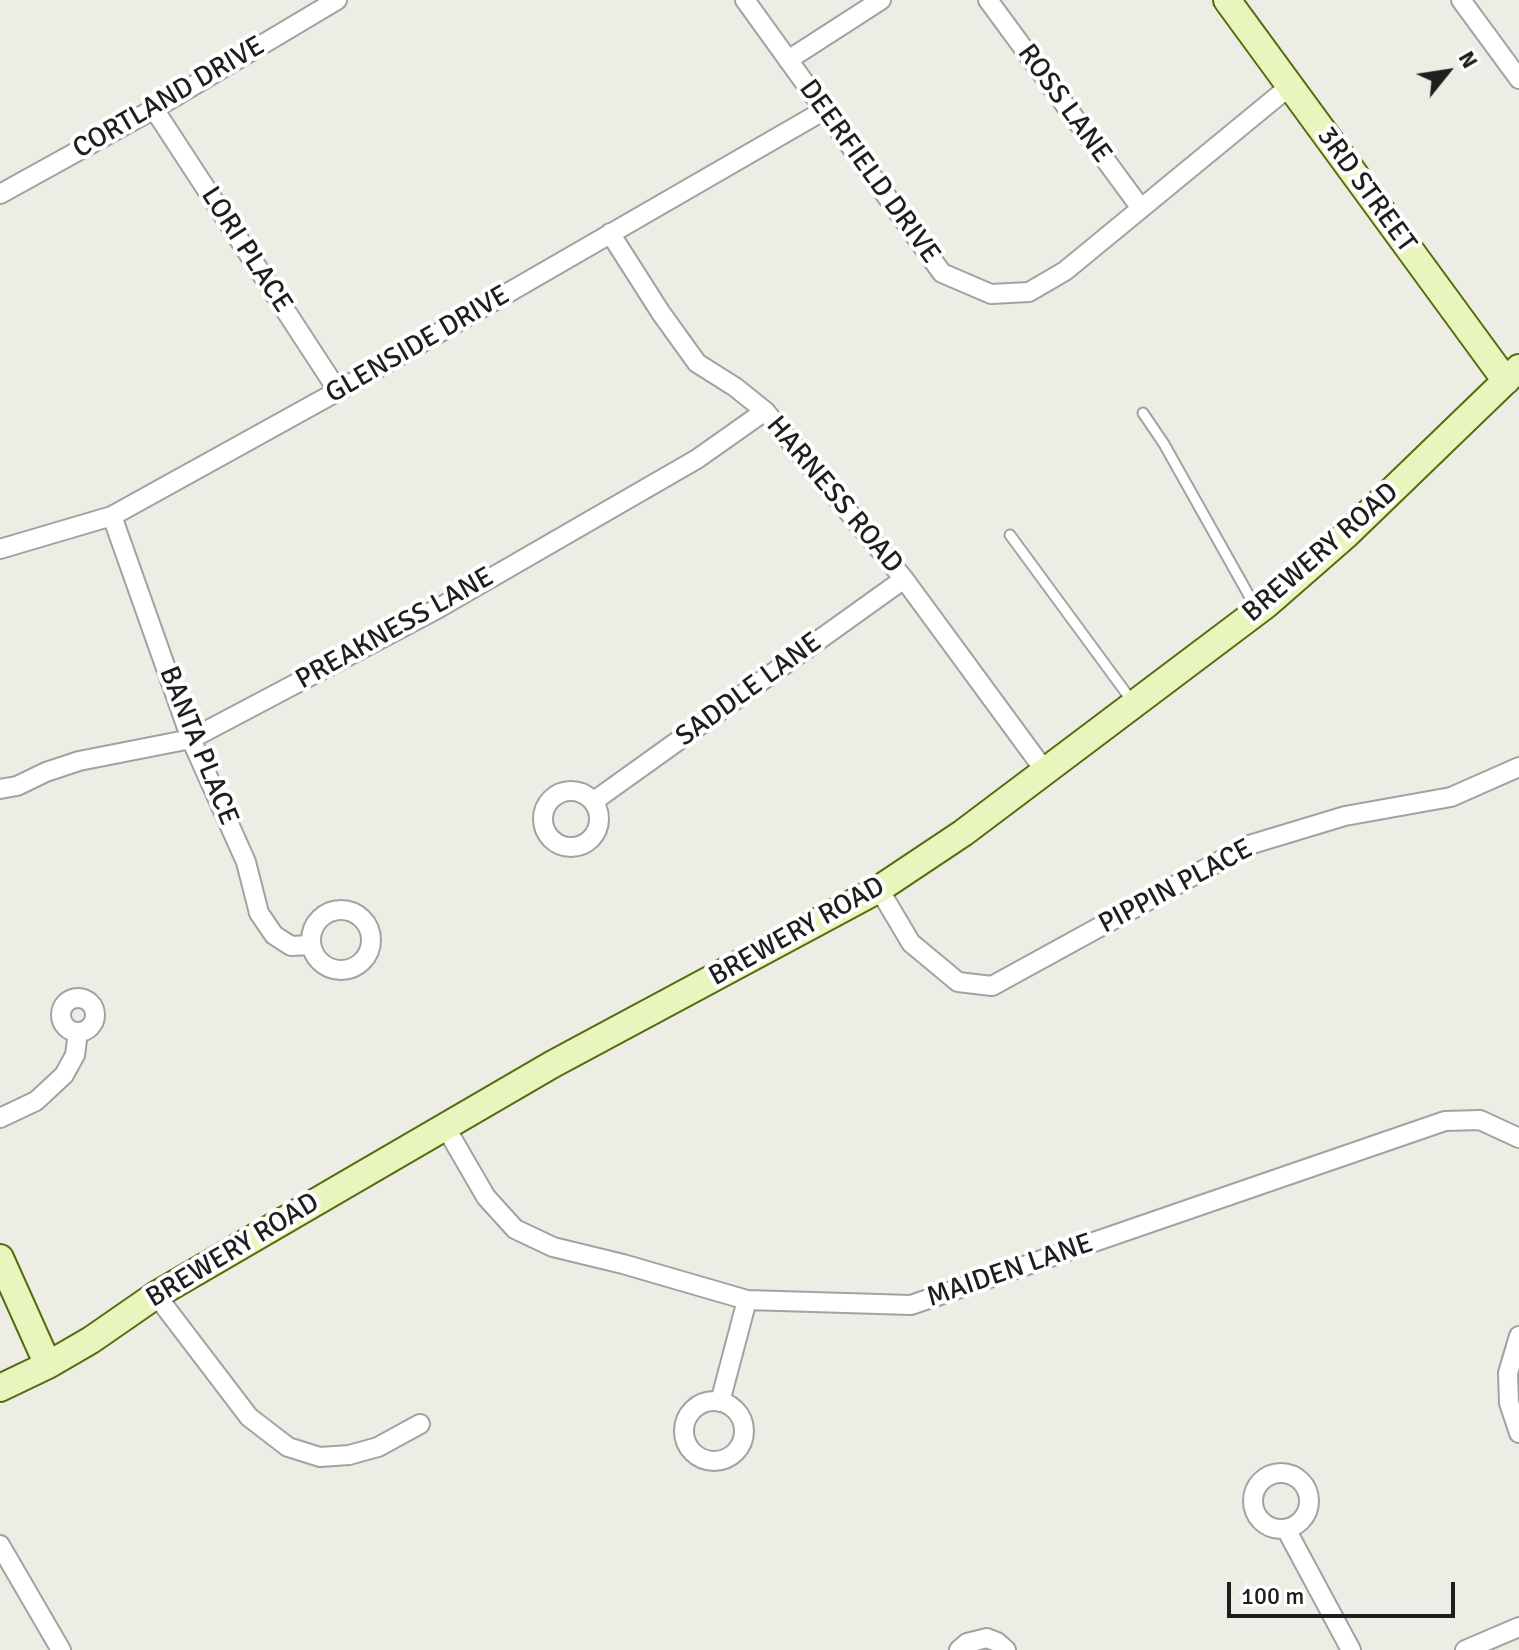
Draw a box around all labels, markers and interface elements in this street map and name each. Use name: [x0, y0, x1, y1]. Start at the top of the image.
street label: CORTLAND DRIVE: [67, 30, 271, 166]
north arrow: [1407, 32, 1487, 112]
street label: ROSS LANE: [1010, 38, 1118, 170]
text: N: [1453, 46, 1484, 73]
street label: DEERFIELD DRIVE: [791, 74, 947, 270]
street label: 3RD STREET: [1309, 121, 1423, 259]
street label: LORI PLACE: [193, 181, 299, 319]
street label: GLENSIDE DRIVE: [320, 279, 516, 411]
street label: HARNESS ROAD: [759, 410, 909, 580]
street label: BREWERY ROAD: [1236, 476, 1406, 630]
street label: PREAKNESS LANE: [290, 561, 500, 697]
street label: SADDLE LANE: [670, 626, 828, 754]
street label: BANTA PLACE: [151, 662, 245, 830]
street label: PIPPIN PLACE: [1093, 832, 1259, 942]
street label: BREWERY ROAD: [703, 870, 891, 994]
street label: BREWERY ROAD: [141, 1186, 325, 1316]
street label: MAIDEN LANE: [923, 1227, 1097, 1315]
scale bar: [1231, 1566, 1459, 1616]
text: 100 m: [1241, 1581, 1304, 1611]

